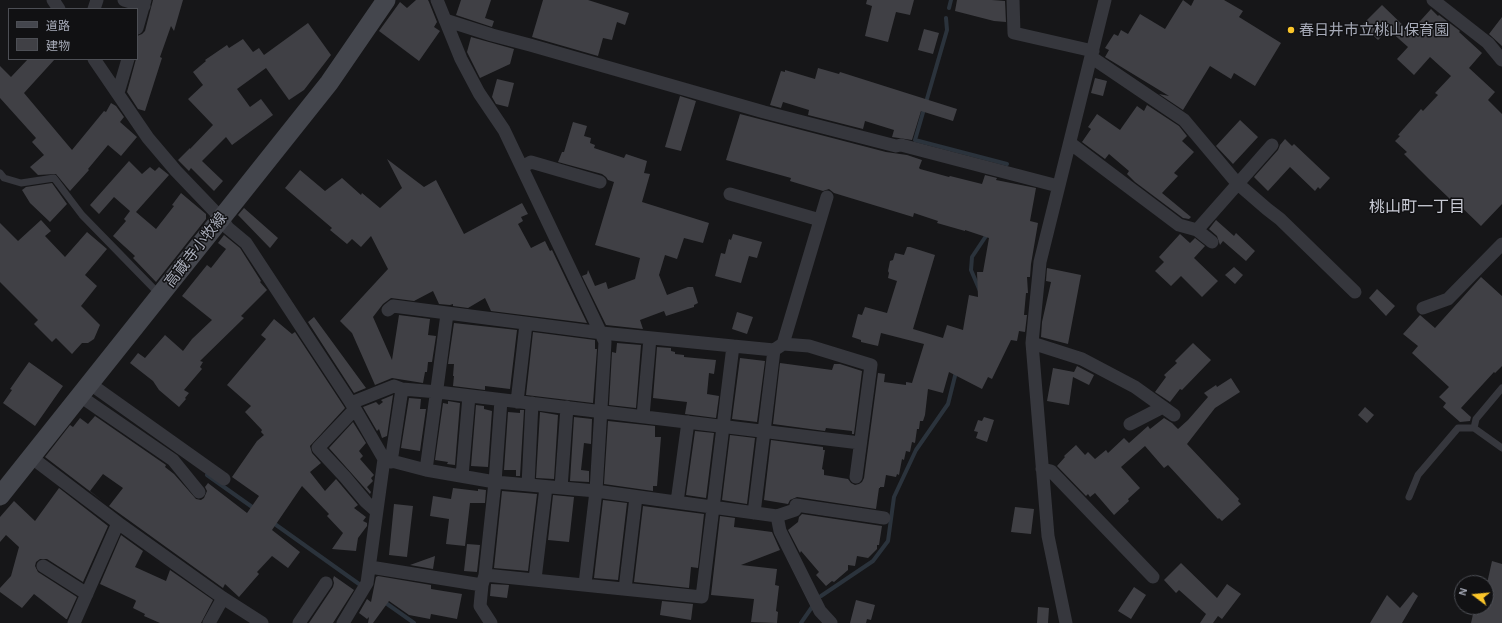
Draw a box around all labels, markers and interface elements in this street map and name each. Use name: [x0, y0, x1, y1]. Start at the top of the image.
legend: [8, 8, 138, 60]
text: 道路: [46, 20, 70, 32]
place label: 春日井市立桃山保育園: [1299, 21, 1449, 39]
marker: 春日井市立桃山保育園: [1286, 25, 1296, 35]
text: 建物: [46, 40, 70, 52]
district label: 桃山町一丁目: [1369, 197, 1465, 217]
street label: 高蔵寺小牧線: [161, 209, 231, 291]
north arrow: [1454, 575, 1494, 615]
text: N: [1457, 587, 1469, 597]

